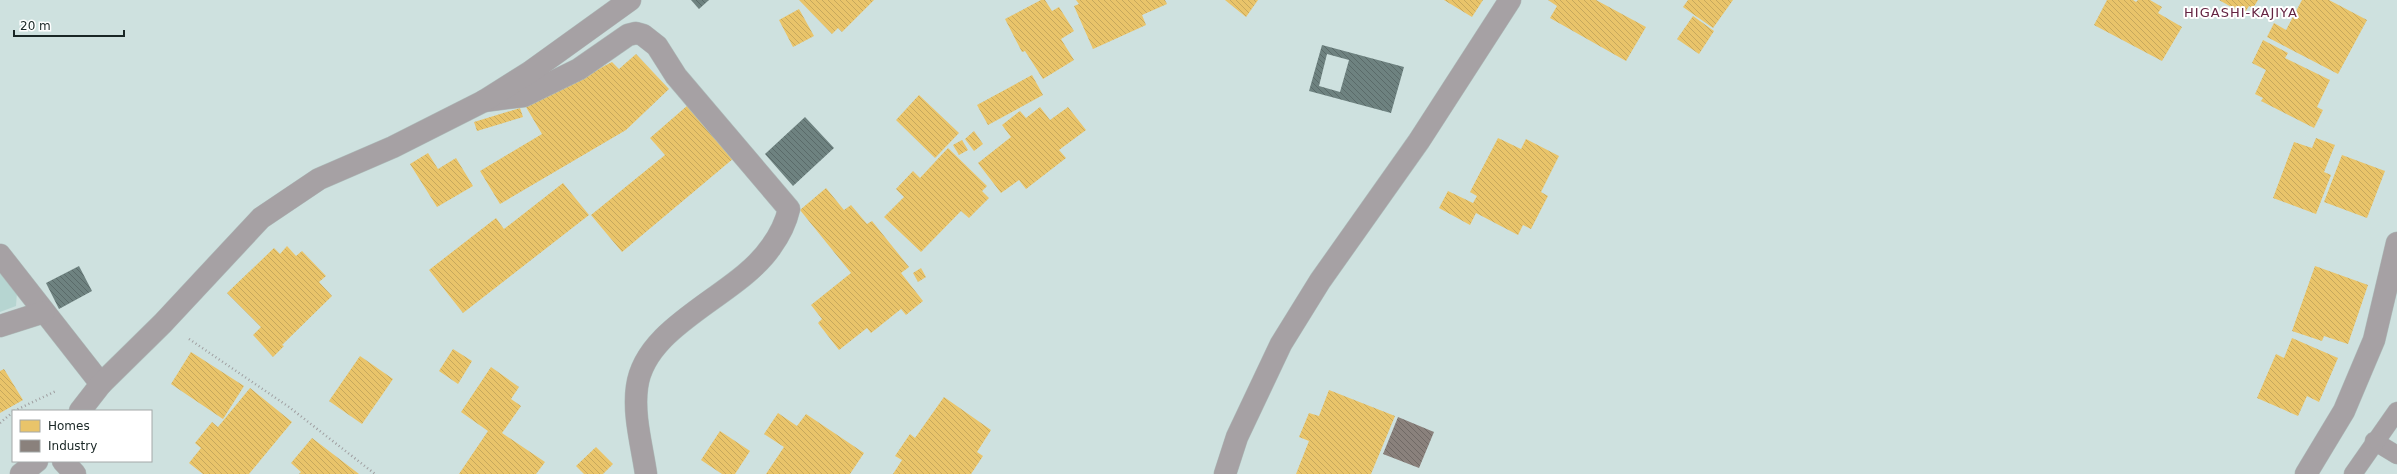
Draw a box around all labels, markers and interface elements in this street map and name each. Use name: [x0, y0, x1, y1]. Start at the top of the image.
district label: HIGASHI-KAJIYA: [2184, 5, 2298, 20]
scale bar: [14, 12, 124, 38]
text: 20 m: [20, 19, 51, 33]
legend: [12, 410, 152, 462]
text: Homes: [48, 419, 90, 433]
text: Industry: [48, 439, 97, 453]

